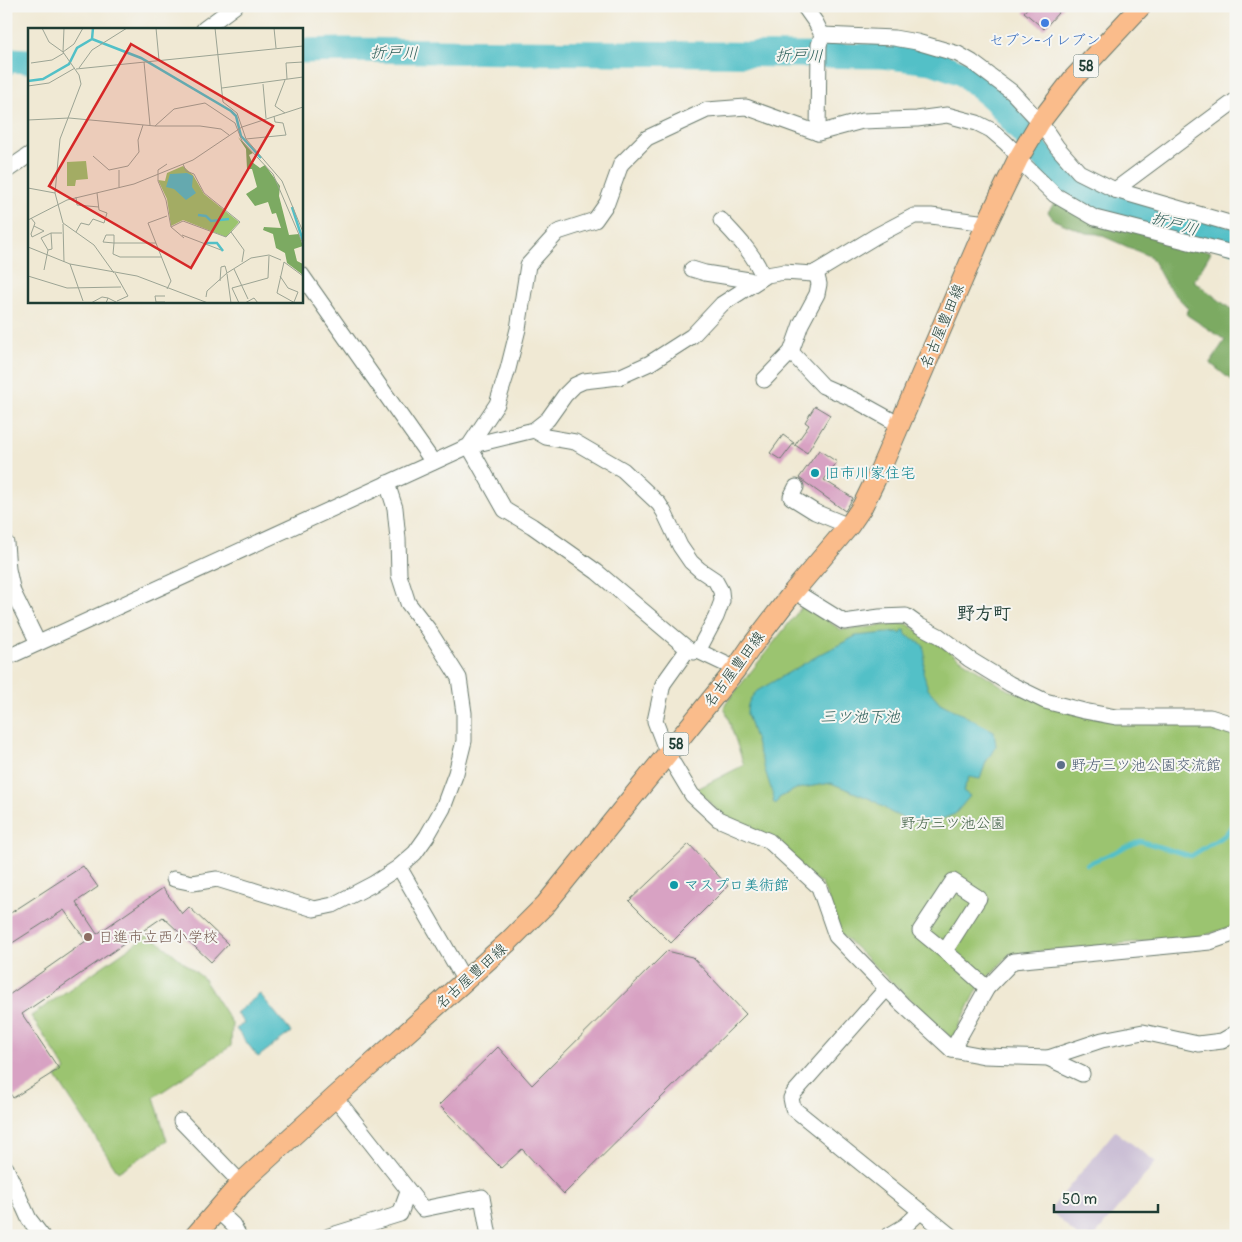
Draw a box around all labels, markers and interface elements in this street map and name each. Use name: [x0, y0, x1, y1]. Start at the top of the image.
marker: セブン-イレブン: [1039, 17, 1051, 29]
inset map: [28, 28, 302, 302]
place label: セブン-イレブン: [989, 31, 1101, 50]
water label: 折戸川: [370, 43, 418, 63]
water label: 折戸川: [775, 46, 823, 66]
road number: 58: [1074, 54, 1098, 78]
water label: 折戸川: [1149, 208, 1201, 240]
street label: 名古屋豊田線: [916, 281, 969, 371]
place label: 旧市川家住宅: [825, 464, 915, 483]
marker: 旧市川家住宅: [809, 467, 821, 479]
district label: 野方町: [957, 602, 1011, 625]
street label: 名古屋豊田線: [700, 628, 769, 711]
water label: 三ツ池下池: [820, 707, 901, 727]
road number: 58: [664, 732, 688, 756]
place label: 野方三ツ池公園交流館: [1071, 756, 1221, 775]
marker: 野方三ツ池公園交流館: [1055, 759, 1067, 771]
park label: 野方三ツ池公園: [900, 814, 1006, 833]
place label: マスプロ美術館: [684, 876, 789, 895]
marker: マスプロ美術館: [668, 879, 680, 891]
place label: 日進市立西小学校: [98, 928, 218, 947]
marker: 日進市立西小学校: [82, 931, 94, 943]
street label: 名古屋豊田線: [432, 939, 511, 1014]
scale bar: [1054, 1182, 1158, 1214]
text: 50 m: [1062, 1190, 1097, 1209]

